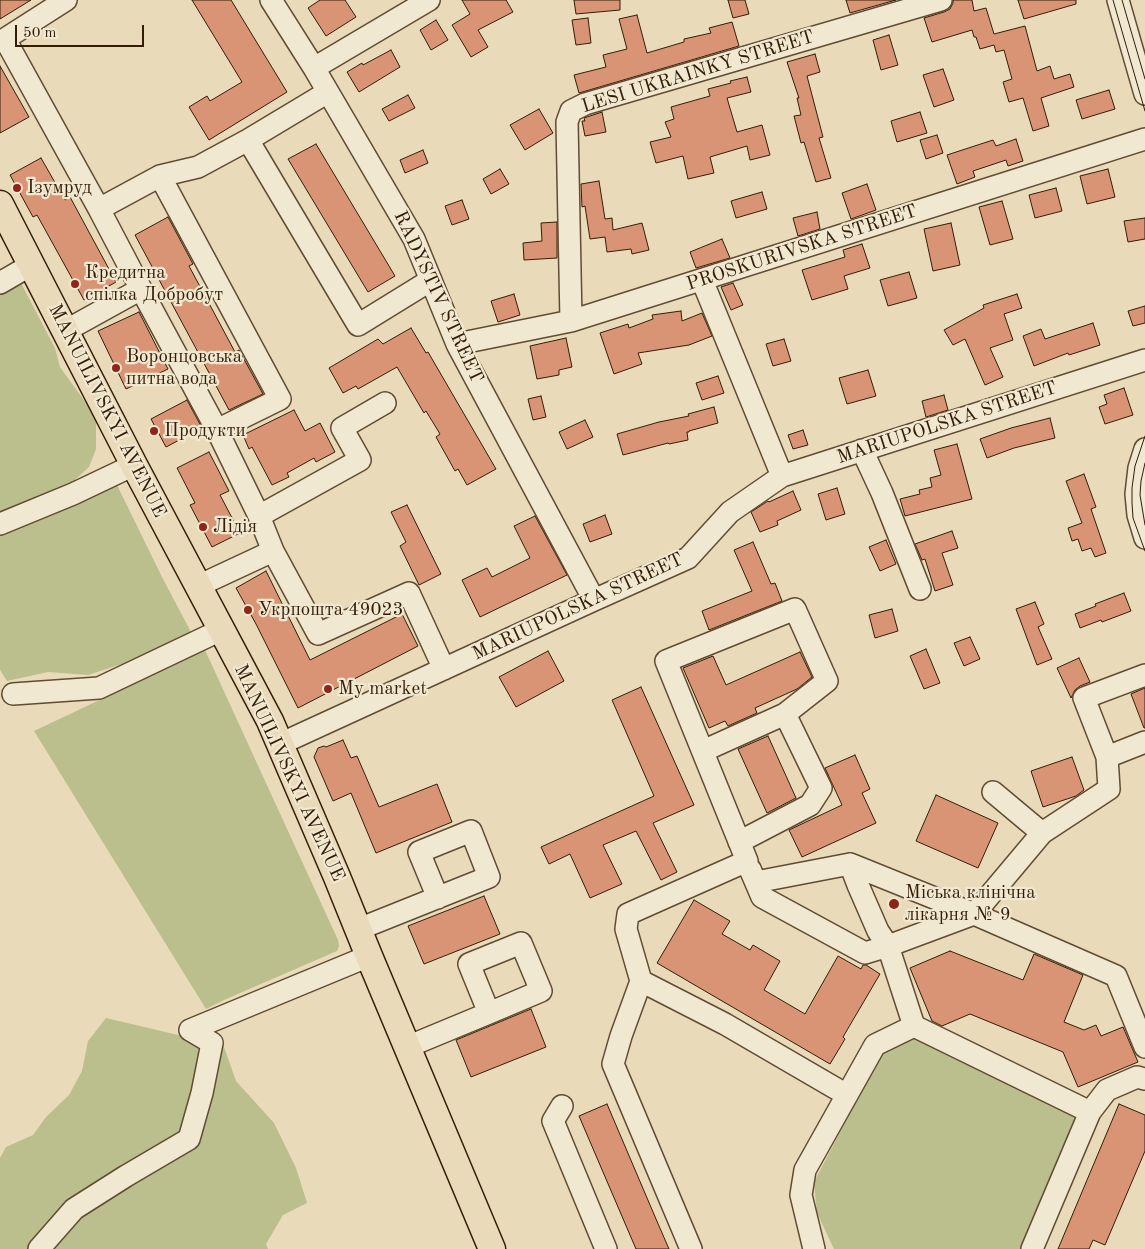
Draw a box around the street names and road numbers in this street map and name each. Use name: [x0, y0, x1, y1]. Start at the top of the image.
street label: LESI UKRAINKY STREET: [579, 26, 817, 118]
street label: PROSKURIVSKA STREET: [684, 200, 920, 296]
street label: RADYSTIV STREET: [388, 207, 488, 387]
street label: MANUILIVSKYI AVENUE: [43, 300, 171, 522]
street label: MARIUPOLSKA STREET: [834, 377, 1060, 469]
street label: MARIUPOLSKA STREET: [469, 548, 687, 666]
street label: MANUILIVSKYI AVENUE: [229, 661, 349, 885]

